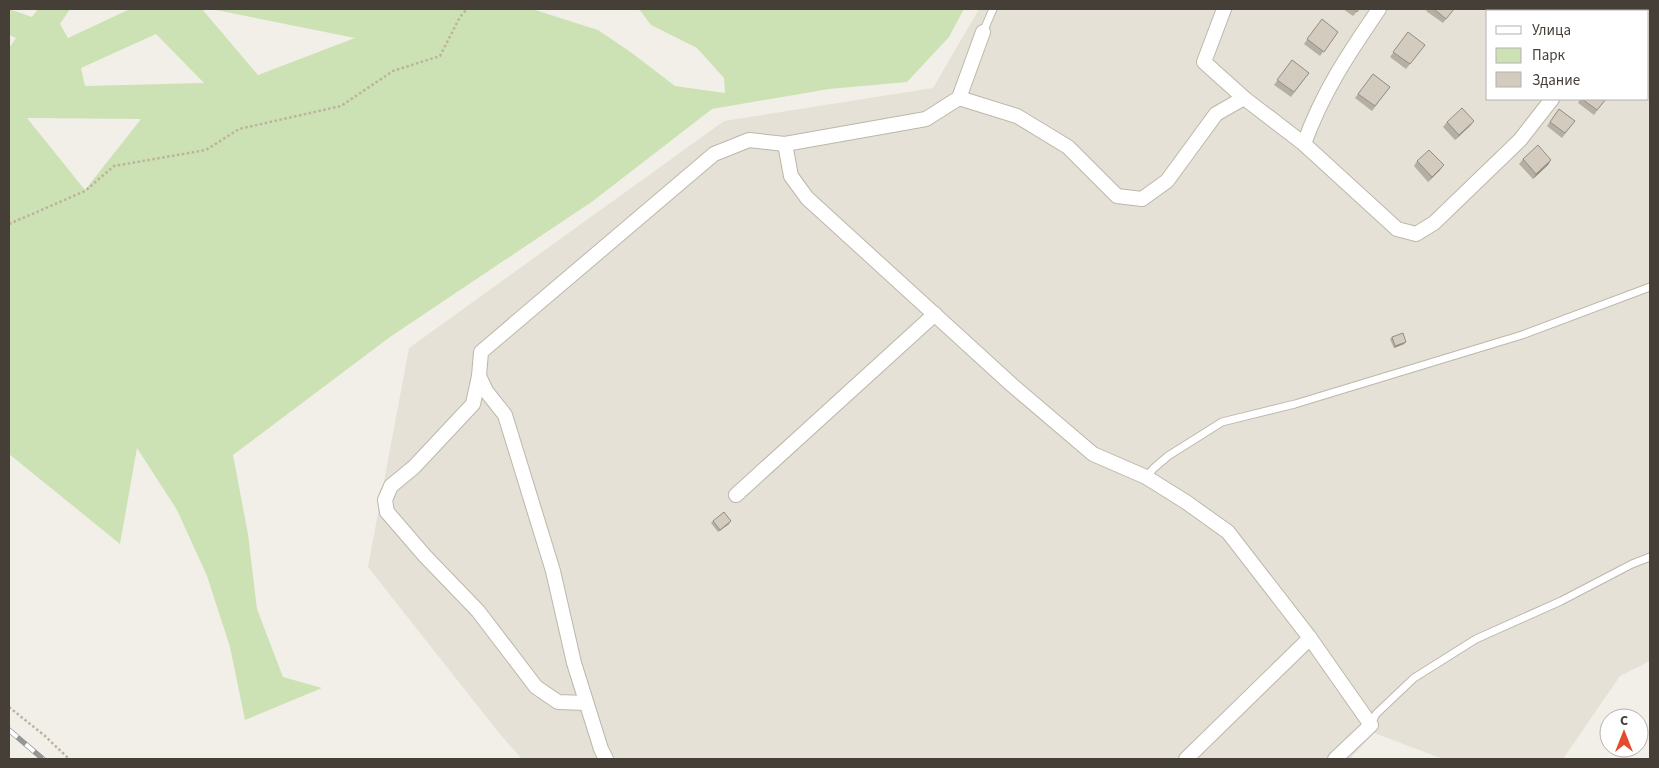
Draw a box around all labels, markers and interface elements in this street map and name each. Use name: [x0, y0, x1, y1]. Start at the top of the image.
legend: [1486, 10, 1649, 100]
text: Улица: [1532, 20, 1571, 41]
text: Парк: [1532, 45, 1566, 66]
text: Здание: [1532, 70, 1580, 91]
north arrow: [1599, 708, 1649, 758]
text: С: [1620, 711, 1628, 731]

